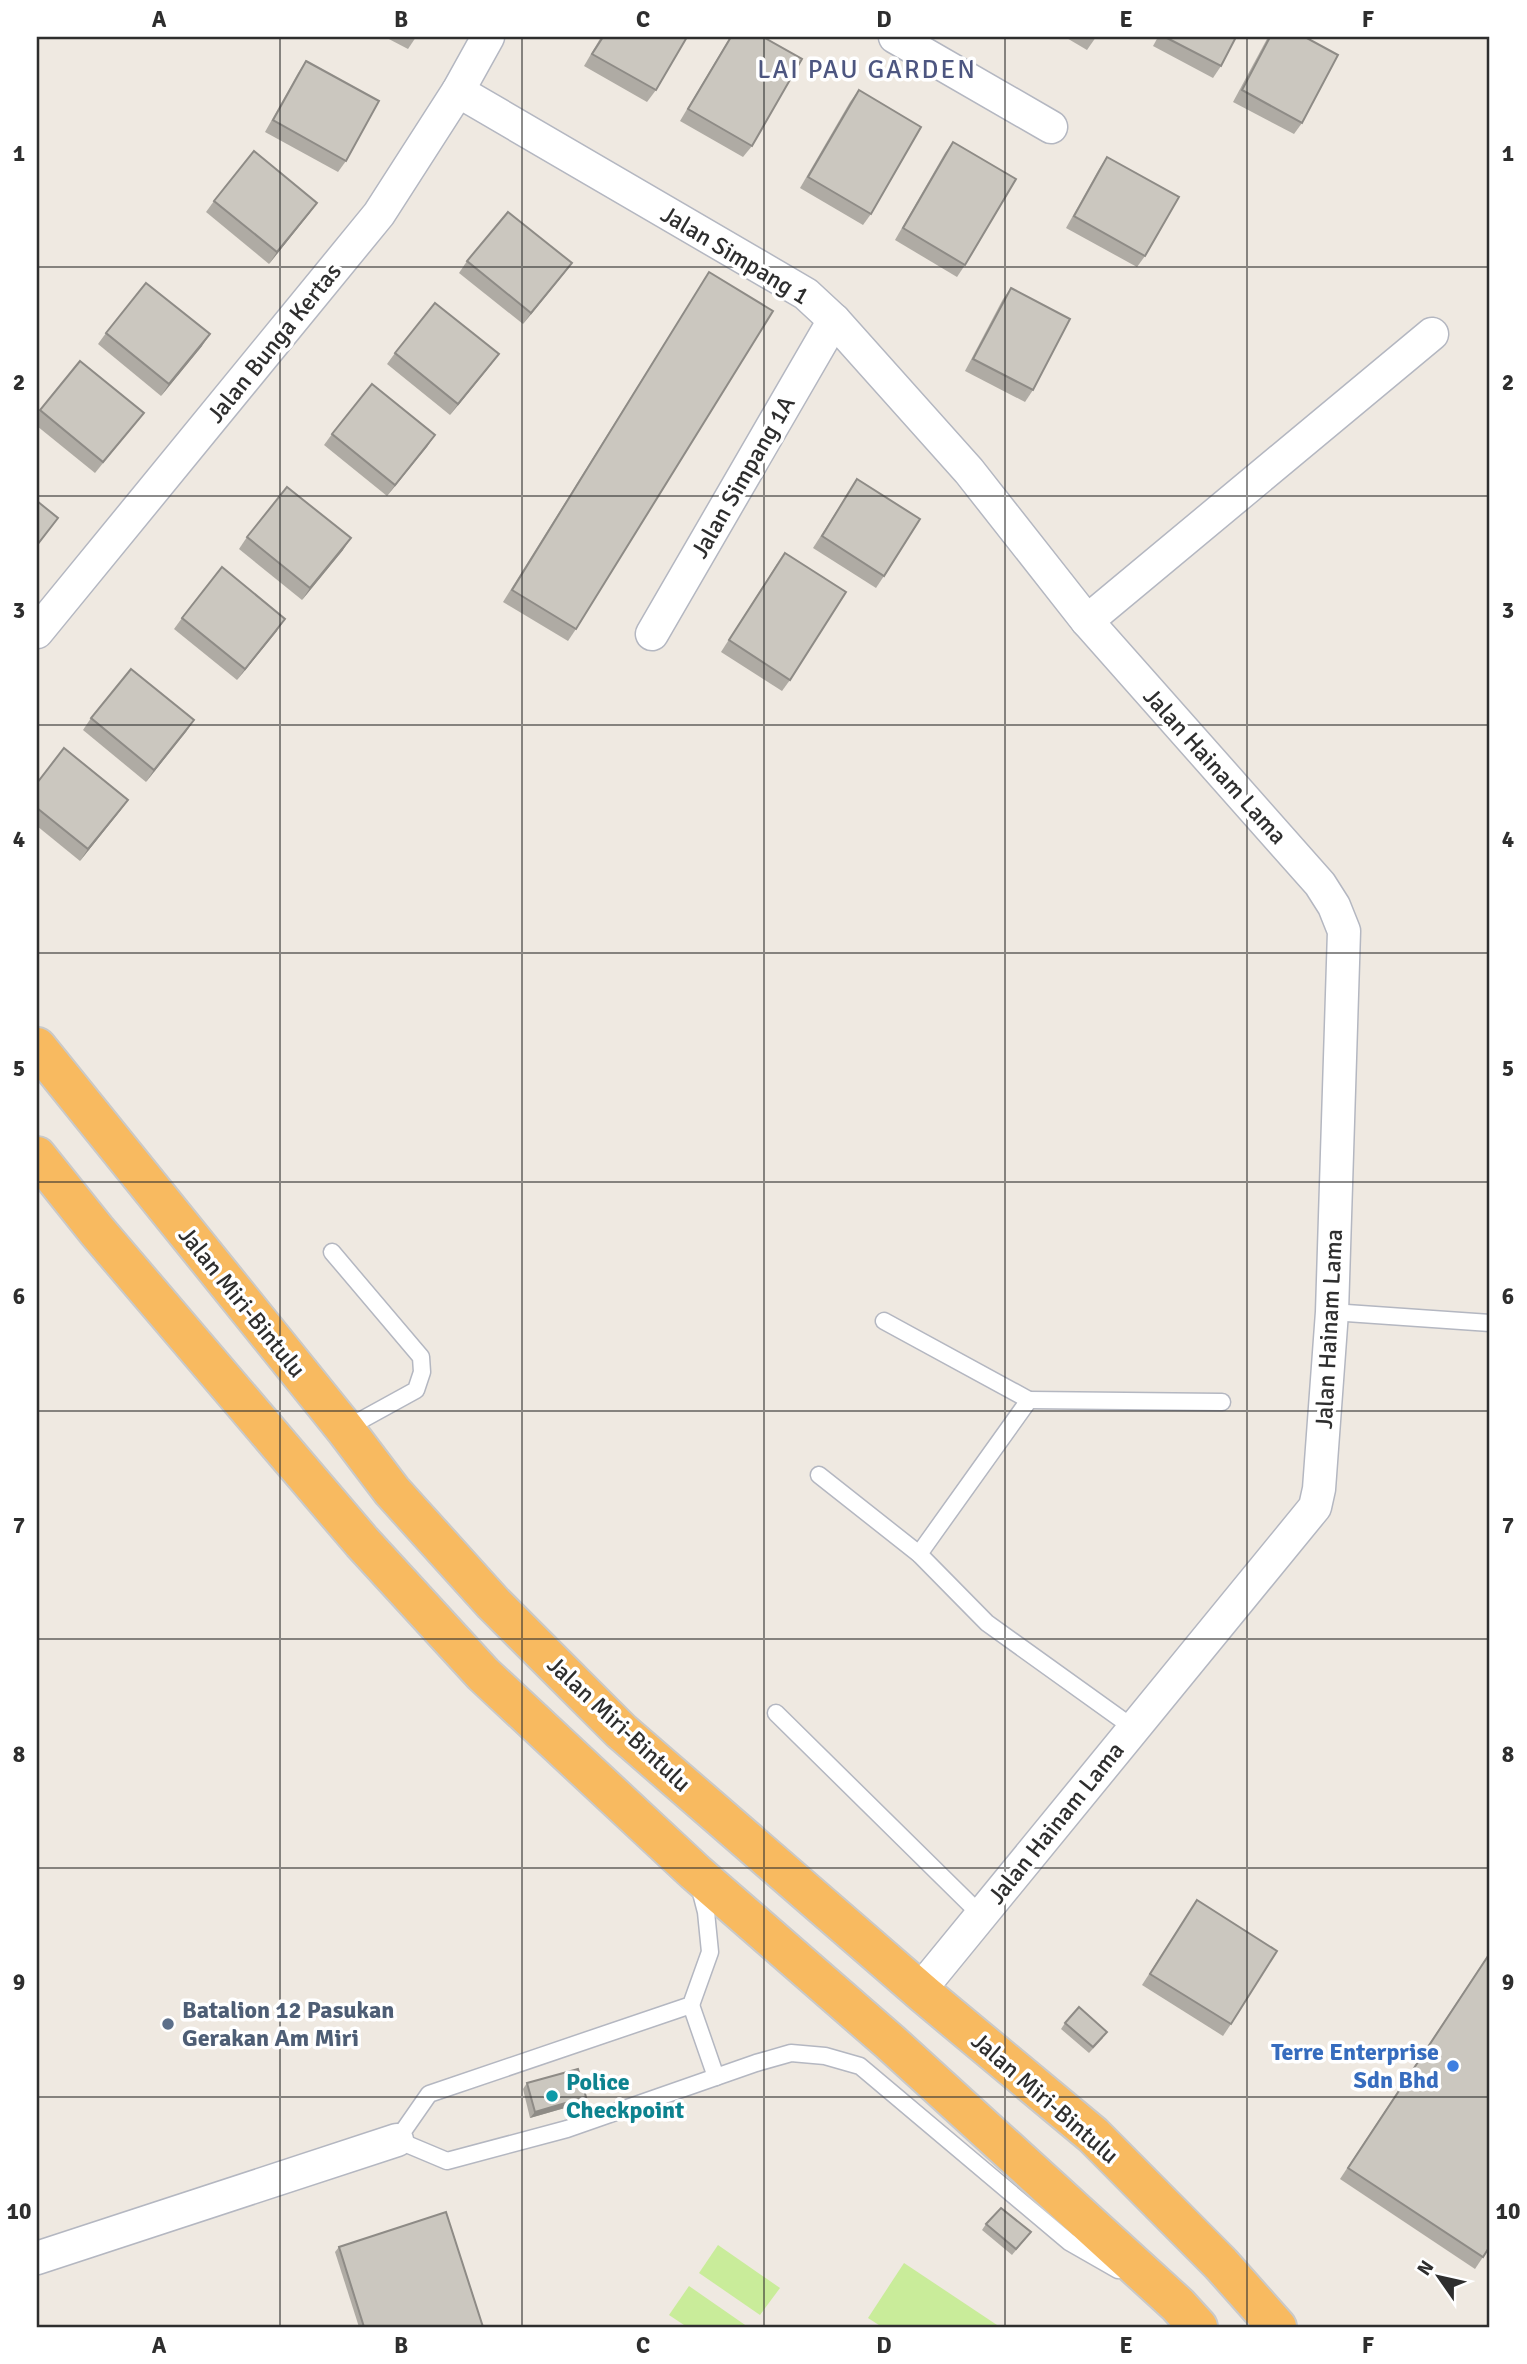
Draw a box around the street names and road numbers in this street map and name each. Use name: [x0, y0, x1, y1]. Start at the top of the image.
street label: Jalan Simpang 1: [655, 199, 815, 311]
street label: Jalan Bunga Kertas: [200, 257, 348, 429]
street label: Jalan Simpang 1A: [684, 390, 802, 564]
street label: Jalan Hainam Lama: [1137, 682, 1293, 850]
street label: Jalan Miri-Bintulu: [172, 1220, 312, 1384]
street label: Jalan Hainam Lama: [1309, 1228, 1349, 1430]
street label: Jalan Miri-Bintulu: [541, 1650, 697, 1798]
street label: Jalan Hainam Lama: [981, 1736, 1131, 1910]
street label: Jalan Miri-Bintulu: [965, 2026, 1125, 2170]

